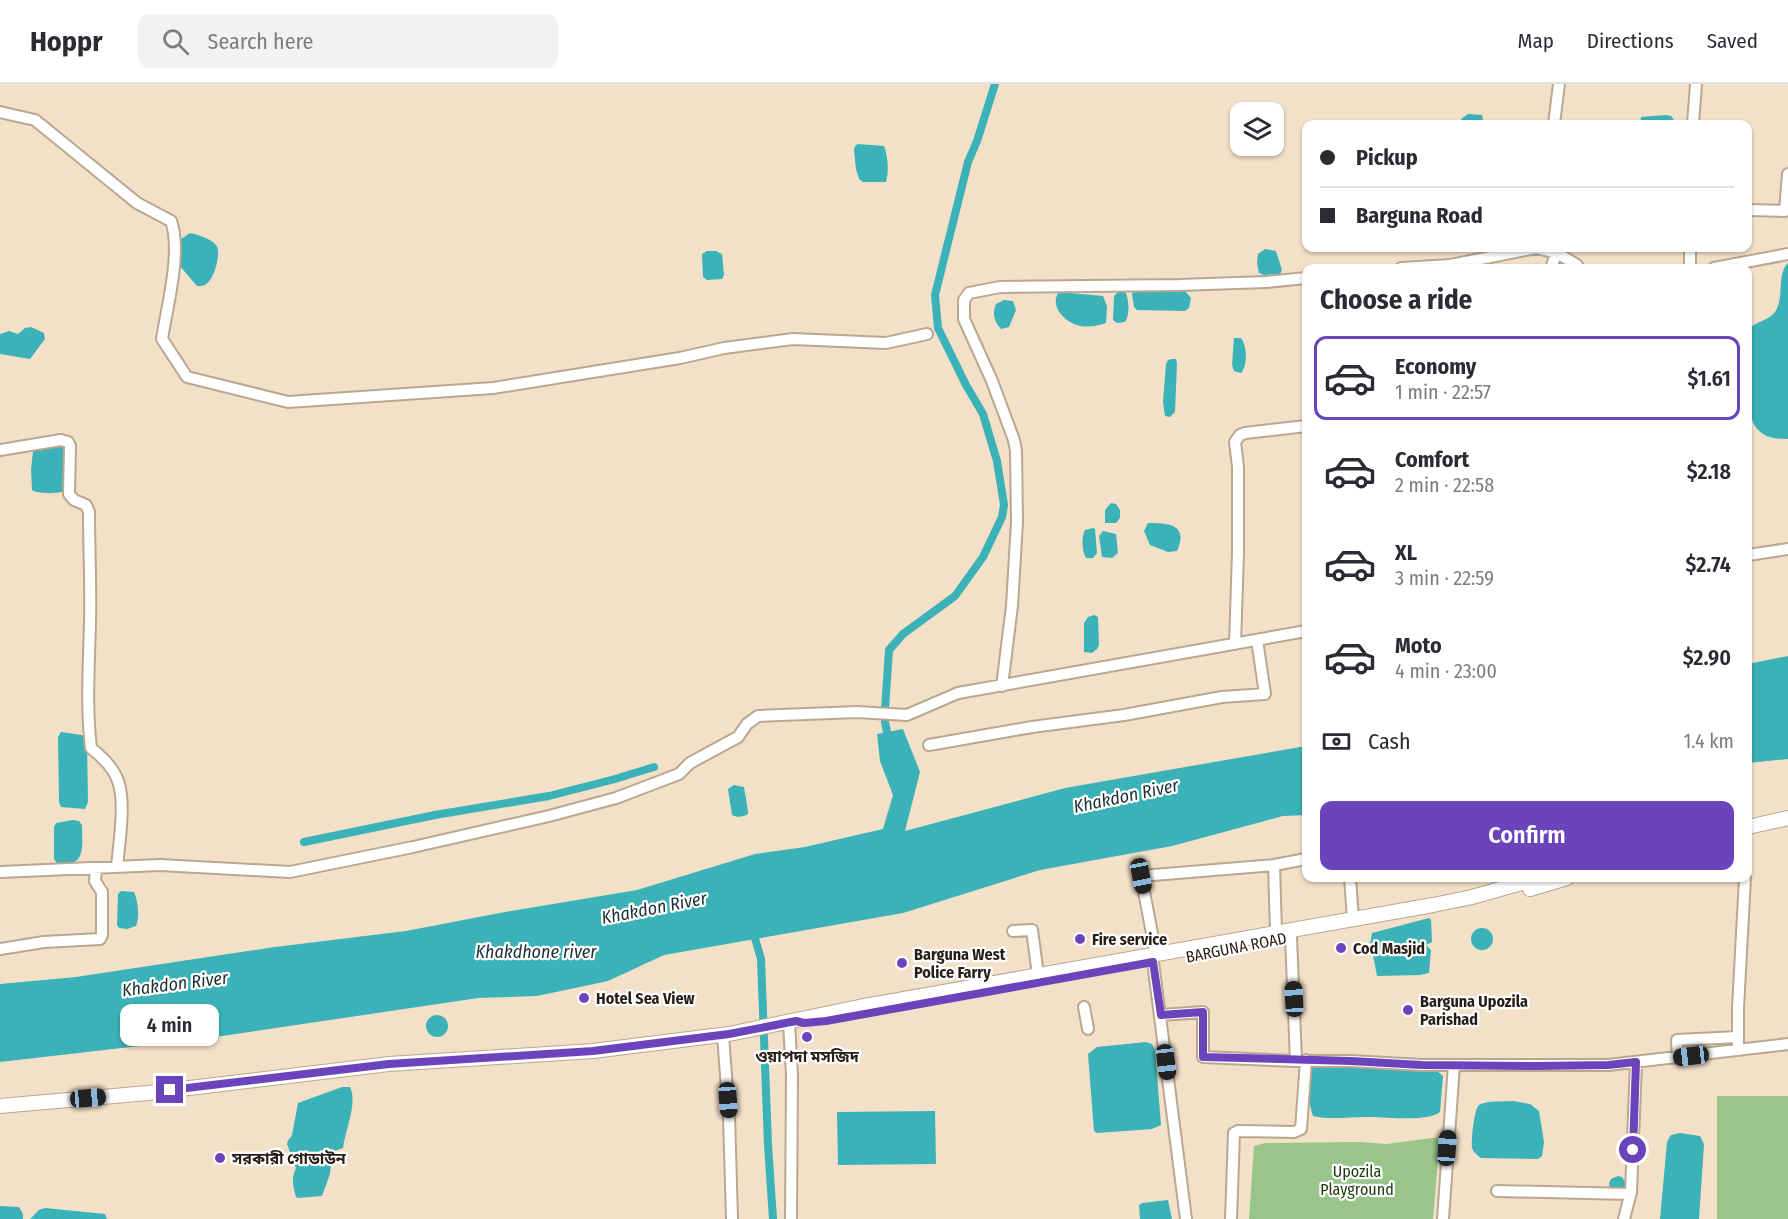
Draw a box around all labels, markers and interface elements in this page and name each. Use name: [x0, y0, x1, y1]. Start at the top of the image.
search box: [138, 14, 558, 68]
text: Hoppr: [30, 25, 102, 58]
icon: search: [159, 25, 192, 58]
text: Search here: [207, 28, 313, 55]
text: Map: [1517, 28, 1554, 54]
text: Directions: [1587, 28, 1674, 54]
text: Saved: [1707, 28, 1758, 54]
map controls: [1230, 102, 1284, 156]
button: layers: [1230, 102, 1284, 156]
text: Pickup: [1356, 144, 1418, 171]
text: Barguna Road: [1356, 202, 1483, 229]
text: Choose a ride: [1320, 284, 1472, 316]
icon: car: [1323, 351, 1377, 405]
text: Economy: [1395, 353, 1476, 380]
text: $1.61: [1688, 365, 1731, 392]
text: 1 min · 22:57: [1395, 380, 1491, 404]
icon: car: [1323, 444, 1377, 498]
text: Comfort: [1395, 446, 1469, 473]
text: $2.18: [1687, 458, 1731, 485]
text: 2 min · 22:58: [1395, 473, 1494, 497]
icon: car: [1323, 537, 1377, 591]
text: XL: [1395, 539, 1417, 566]
text: $2.74: [1686, 551, 1731, 578]
text: 3 min · 22:59: [1395, 566, 1494, 590]
icon: car: [1323, 630, 1377, 684]
text: Moto: [1395, 632, 1442, 659]
text: $2.90: [1683, 644, 1731, 671]
text: 4 min · 23:00: [1395, 659, 1497, 683]
icon: cash: [1320, 725, 1353, 758]
text: Cash: [1368, 728, 1411, 755]
text: 1.4 km: [1684, 729, 1734, 753]
water label: Khakdon River: [1072, 774, 1181, 818]
button: Confirm: [1320, 801, 1734, 870]
car: [1129, 857, 1153, 895]
water label: Khakdon River: [600, 887, 709, 929]
street label: BARGUNA ROAD: [1184, 928, 1288, 967]
place label: Fire service: [1092, 930, 1167, 949]
marker: Fire service: [1073, 932, 1087, 946]
place label: Cod Masjid: [1353, 939, 1425, 958]
water label: Khakdhone river: [475, 941, 597, 963]
marker: Cod Masjid: [1334, 941, 1348, 955]
place label: Barguna West Police Farry: [914, 945, 1006, 982]
marker: Barguna West Police Farry: [895, 956, 909, 970]
water label: Khakdon River: [121, 966, 230, 1001]
car: [1284, 981, 1304, 1017]
place label: Hotel Sea View: [596, 989, 695, 1008]
marker: Hotel Sea View: [577, 991, 591, 1005]
place label: Barguna Upozila Parishad: [1420, 992, 1528, 1029]
callout: 4 min: [120, 1003, 219, 1045]
marker: Barguna Upozila Parishad: [1401, 1003, 1415, 1017]
text: 4 min: [147, 1013, 192, 1037]
marker: ওয়াপদা মসজিদ: [800, 1030, 814, 1044]
car: [1155, 1043, 1177, 1081]
car: [1672, 1045, 1710, 1067]
place label: ওয়াপদা মসজিদ: [755, 1047, 860, 1066]
route end: [156, 1076, 183, 1103]
car: [718, 1081, 738, 1119]
car: [69, 1087, 107, 1109]
car: [1437, 1129, 1457, 1167]
route start: [1619, 1136, 1646, 1163]
place label: সরকারী গোডাউন: [231, 1149, 347, 1168]
marker: সরকারী গোডাউন: [213, 1151, 227, 1165]
park label: Upozila Playground: [1320, 1162, 1394, 1199]

